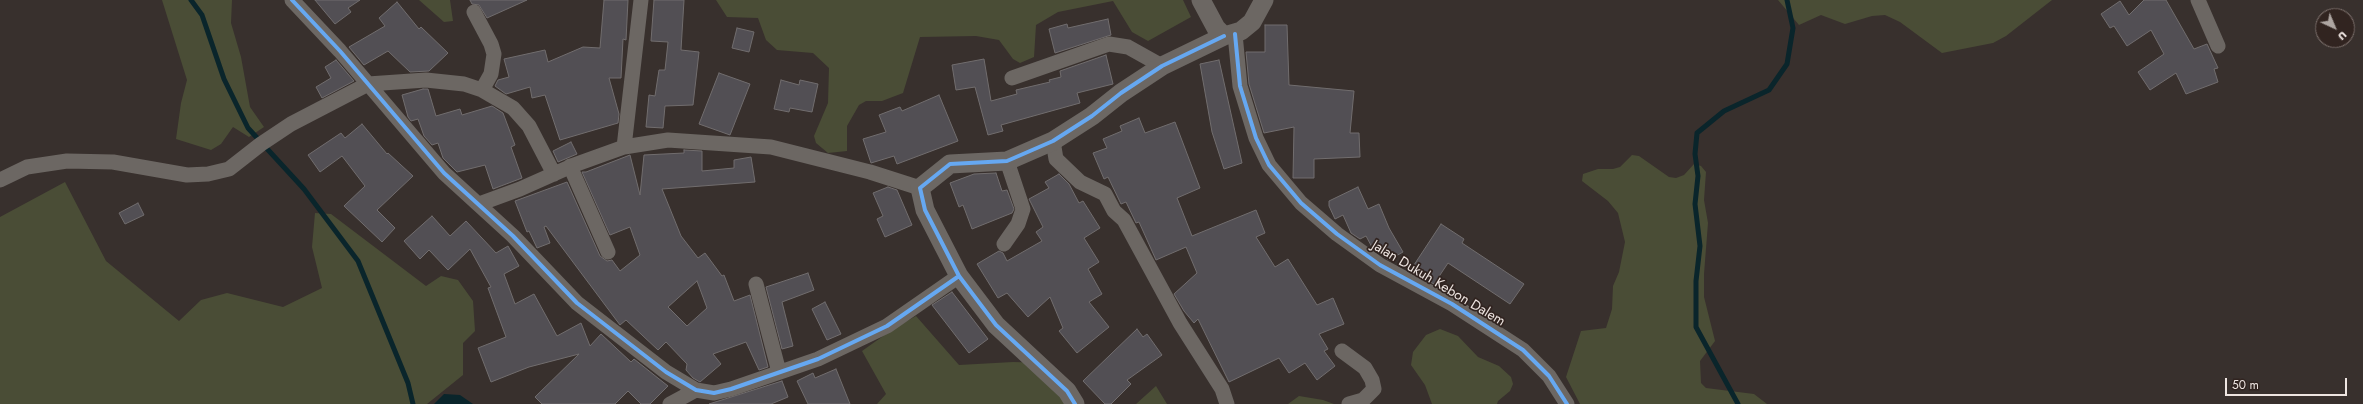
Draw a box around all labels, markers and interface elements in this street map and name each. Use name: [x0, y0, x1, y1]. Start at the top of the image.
north arrow: [2315, 8, 2355, 48]
text: U: [2334, 27, 2351, 44]
street label: Jalan Dukuh Kebon Dalem: [1368, 237, 1508, 331]
scale bar: [2227, 370, 2349, 396]
text: 50 m: [2232, 376, 2259, 394]

